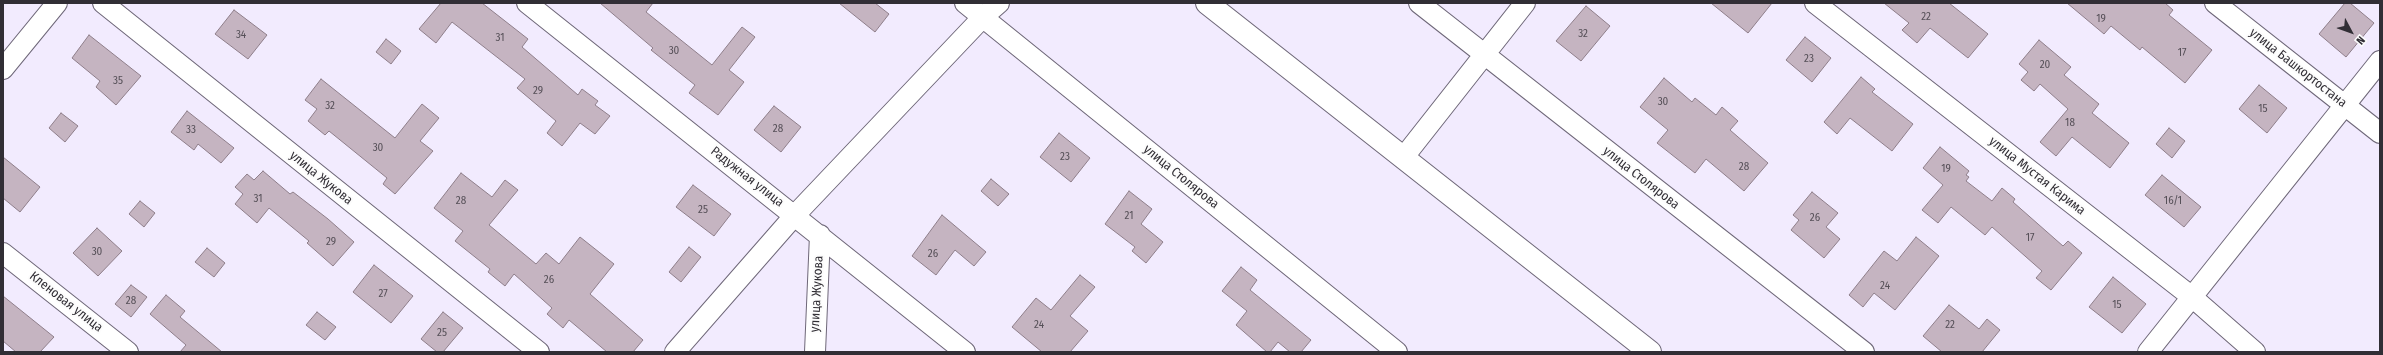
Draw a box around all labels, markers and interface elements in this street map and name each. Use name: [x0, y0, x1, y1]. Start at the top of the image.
house number: 22: [1921, 10, 1931, 24]
house number: 19: [2096, 12, 2106, 26]
north arrow: [2331, 12, 2371, 52]
street label: улица Башкортостана: [2246, 25, 2350, 111]
house number: 32: [1578, 27, 1588, 41]
house number: 34: [236, 28, 246, 42]
house number: 31: [496, 31, 504, 45]
text: N: [2353, 33, 2368, 47]
house number: 30: [669, 44, 679, 58]
house number: 17: [2178, 46, 2186, 60]
house number: 23: [1804, 52, 1814, 66]
house number: 20: [2040, 58, 2050, 72]
house number: 35: [113, 74, 123, 88]
house number: 29: [533, 84, 543, 98]
house number: 30: [1658, 95, 1668, 109]
house number: 32: [325, 99, 335, 113]
house number: 15: [2258, 102, 2268, 116]
house number: 18: [2065, 116, 2075, 130]
house number: 28: [773, 122, 783, 136]
house number: 33: [186, 123, 196, 137]
street label: улица Мустая Карима: [1986, 133, 2088, 219]
house number: 30: [373, 141, 383, 155]
street label: улица Столярова: [1140, 142, 1222, 212]
street label: улица Столярова: [1600, 143, 1682, 213]
street label: Радужная улица: [707, 144, 787, 210]
street label: улица Жукова: [286, 148, 356, 208]
house number: 23: [1060, 150, 1070, 164]
house number: 28: [1739, 160, 1749, 174]
house number: 19: [1941, 162, 1951, 176]
house number: 31: [254, 192, 262, 206]
house number: 28: [456, 194, 466, 208]
house number: 16/1: [2164, 194, 2182, 208]
house number: 25: [698, 203, 708, 217]
house number: 21: [1125, 209, 1133, 223]
house number: 26: [1810, 211, 1820, 225]
house number: 17: [2026, 231, 2034, 245]
house number: 29: [326, 235, 336, 249]
house number: 30: [92, 245, 102, 259]
house number: 26: [928, 247, 938, 261]
street label: улица Жукова: [807, 255, 827, 333]
street label: Кленовая улица: [26, 269, 106, 335]
house number: 26: [544, 273, 554, 287]
house number: 24: [1880, 279, 1890, 293]
house number: 27: [378, 287, 388, 301]
house number: 28: [126, 294, 136, 308]
house number: 15: [2112, 298, 2122, 312]
house number: 24: [1034, 318, 1044, 332]
house number: 22: [1945, 318, 1955, 332]
house number: 25: [437, 326, 447, 340]

